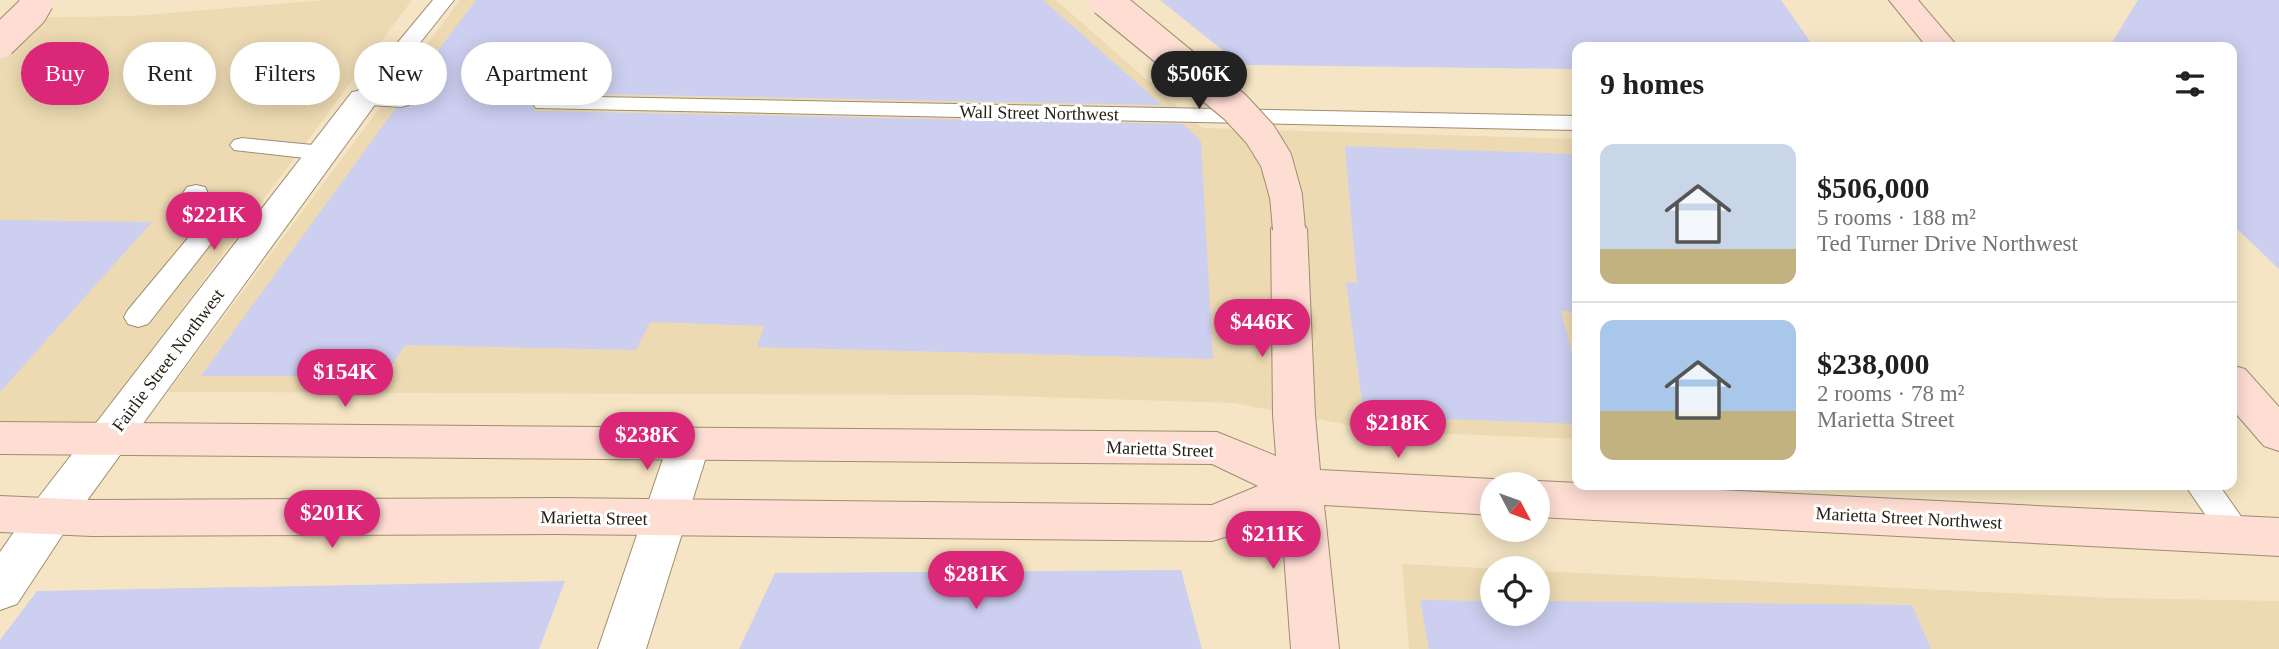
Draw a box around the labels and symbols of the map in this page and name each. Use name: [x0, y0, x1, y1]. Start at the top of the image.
pin: $506K: [1150, 52, 1248, 111]
street label: Wall Street Northwest: [959, 102, 1119, 124]
pin: $221K: [165, 192, 263, 252]
street label: Fairlie Street Northwest: [108, 285, 228, 435]
pin: $446K: [1213, 300, 1311, 359]
pin: $154K: [296, 350, 394, 409]
pin: $218K: [1349, 400, 1447, 460]
pin: $238K: [598, 412, 696, 472]
street label: Marietta Street: [1106, 437, 1214, 461]
north arrow: [1480, 472, 1550, 542]
pin: $201K: [283, 490, 381, 550]
street label: Marietta Street Northwest: [1815, 503, 2003, 533]
street label: Marietta Street: [540, 507, 648, 529]
pin: $211K: [1224, 512, 1322, 571]
pin: $281K: [927, 552, 1025, 611]

